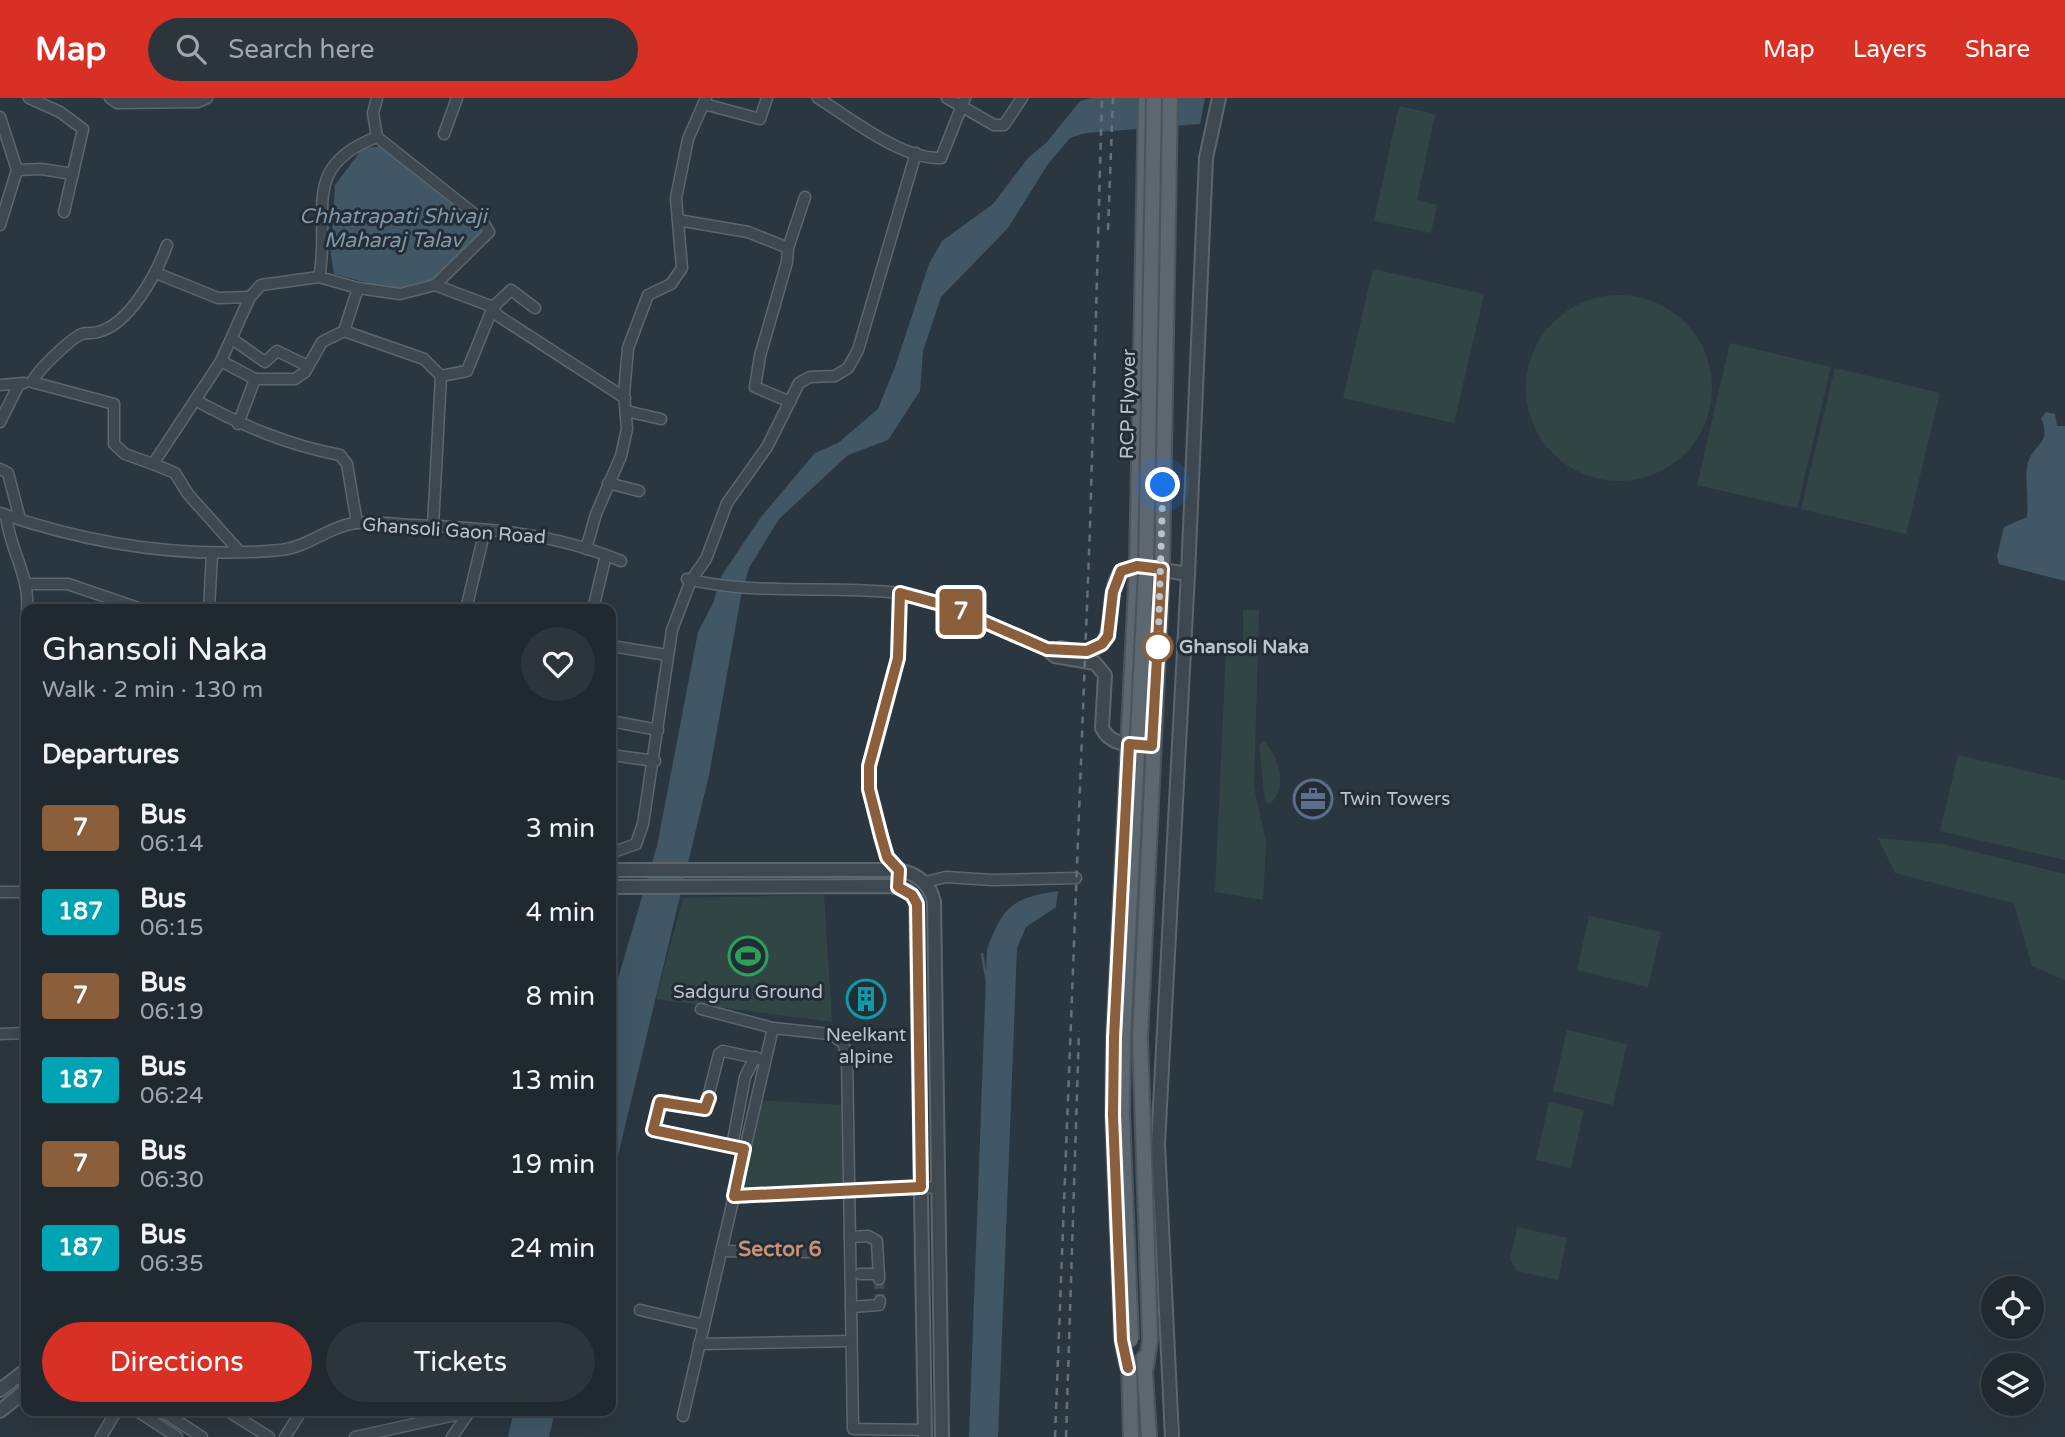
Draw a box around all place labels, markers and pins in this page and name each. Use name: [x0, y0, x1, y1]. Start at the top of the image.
marker: Ghansoli Naka: [1143, 632, 1173, 662]
place label: Ghansoli Naka: [1179, 636, 1309, 658]
office icon: Twin Towers: [1292, 778, 1334, 820]
place label: Twin Towers: [1340, 788, 1450, 810]
sports icon: Sadguru Ground: [727, 935, 769, 977]
building icon: Neelkant alpine: [845, 978, 887, 1020]
place label: Sadguru Ground: [673, 981, 823, 1003]
place label: Neelkant alpine: [826, 1024, 906, 1068]

